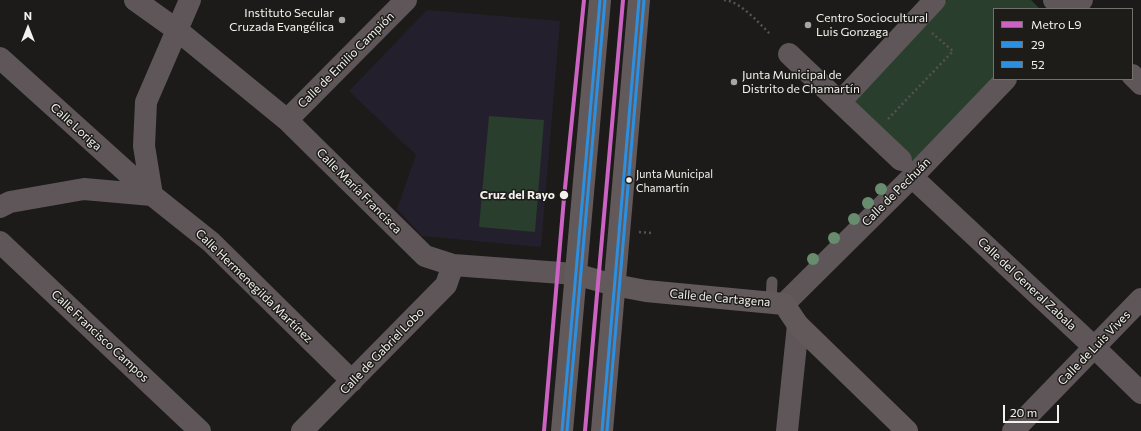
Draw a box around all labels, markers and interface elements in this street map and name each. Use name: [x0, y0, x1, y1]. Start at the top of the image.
place label: Instituto Secular Cruzada Evangélica: [229, 6, 334, 34]
north arrow: [8, 8, 48, 48]
legend: [993, 8, 1133, 80]
text: N: [24, 9, 32, 22]
street label: Calle de Emilio Campión: [295, 9, 397, 111]
place label: Centro Sociocultural Luis Gonzaga: [816, 11, 928, 39]
marker: Instituto Secular Cruzada Evangélica: [337, 15, 347, 25]
text: Metro L9: [1031, 17, 1082, 31]
marker: Centro Sociocultural Luis Gonzaga: [803, 20, 813, 30]
text: 29: [1031, 37, 1045, 51]
text: 52: [1031, 57, 1045, 71]
place label: Junta Municipal de Distrito de Chamartín: [742, 68, 860, 96]
marker: Junta Municipal de Distrito de Chamartín: [729, 77, 739, 87]
street label: Calle Loriga: [47, 100, 105, 154]
street label: Calle María Francisca: [313, 145, 405, 237]
street label: Calle de Pechuán: [859, 155, 933, 229]
place label: Junta Municipal Chamartín: [636, 167, 713, 193]
marker: Junta Municipal Chamartín: [624, 175, 634, 185]
place label: Cruz del Rayo: [480, 188, 555, 202]
marker: Cruz del Rayo: [558, 189, 570, 201]
street label: Calle Hermenegilda Martínez: [192, 226, 316, 346]
street label: Calle del General Zabala: [975, 235, 1079, 333]
street label: Calle de Cartagena: [669, 286, 771, 310]
street label: Calle Francisco Campos: [48, 287, 152, 385]
street label: Calle de Gabriel Lobo: [337, 305, 427, 397]
street label: Calle de Luis Vives: [1055, 308, 1133, 388]
scale bar: [1005, 397, 1061, 423]
text: 20 m: [1010, 405, 1037, 419]

